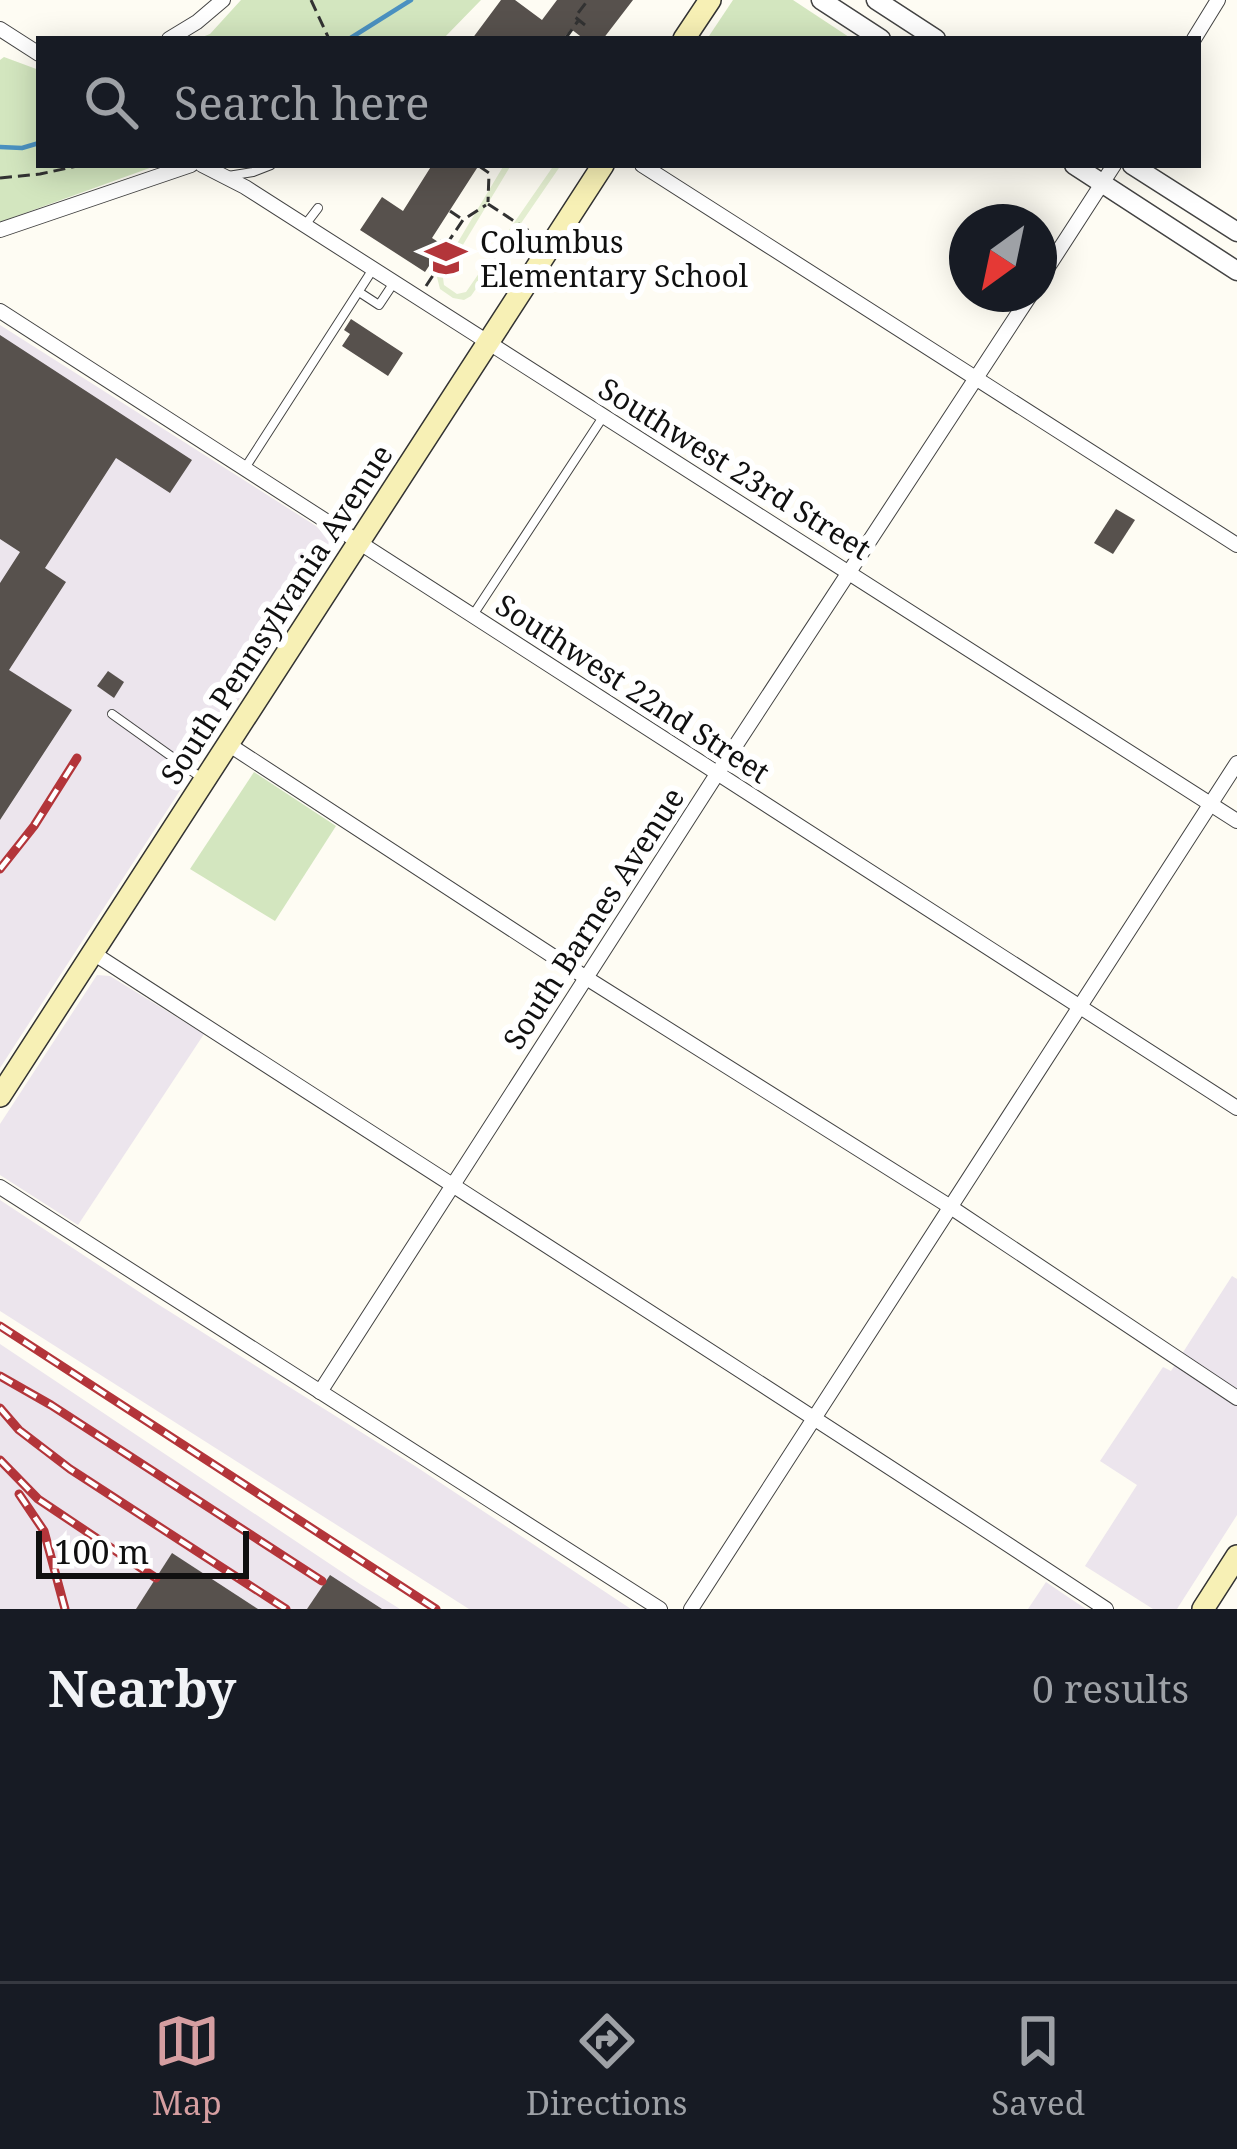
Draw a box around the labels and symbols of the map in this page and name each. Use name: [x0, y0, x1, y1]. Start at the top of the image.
north arrow: [949, 204, 1057, 312]
place label: Columbus Elementary School: [480, 221, 748, 296]
school or university icon: Columbus Elementary School: [423, 235, 469, 281]
street label: Southwest 23rd Street: [591, 368, 879, 568]
street label: South Pennsylvania Avenue: [150, 436, 402, 792]
street label: Southwest 22nd Street: [488, 584, 778, 792]
street label: South Barnes Avenue: [493, 779, 693, 1057]
scale bar: [36, 1525, 249, 1578]

